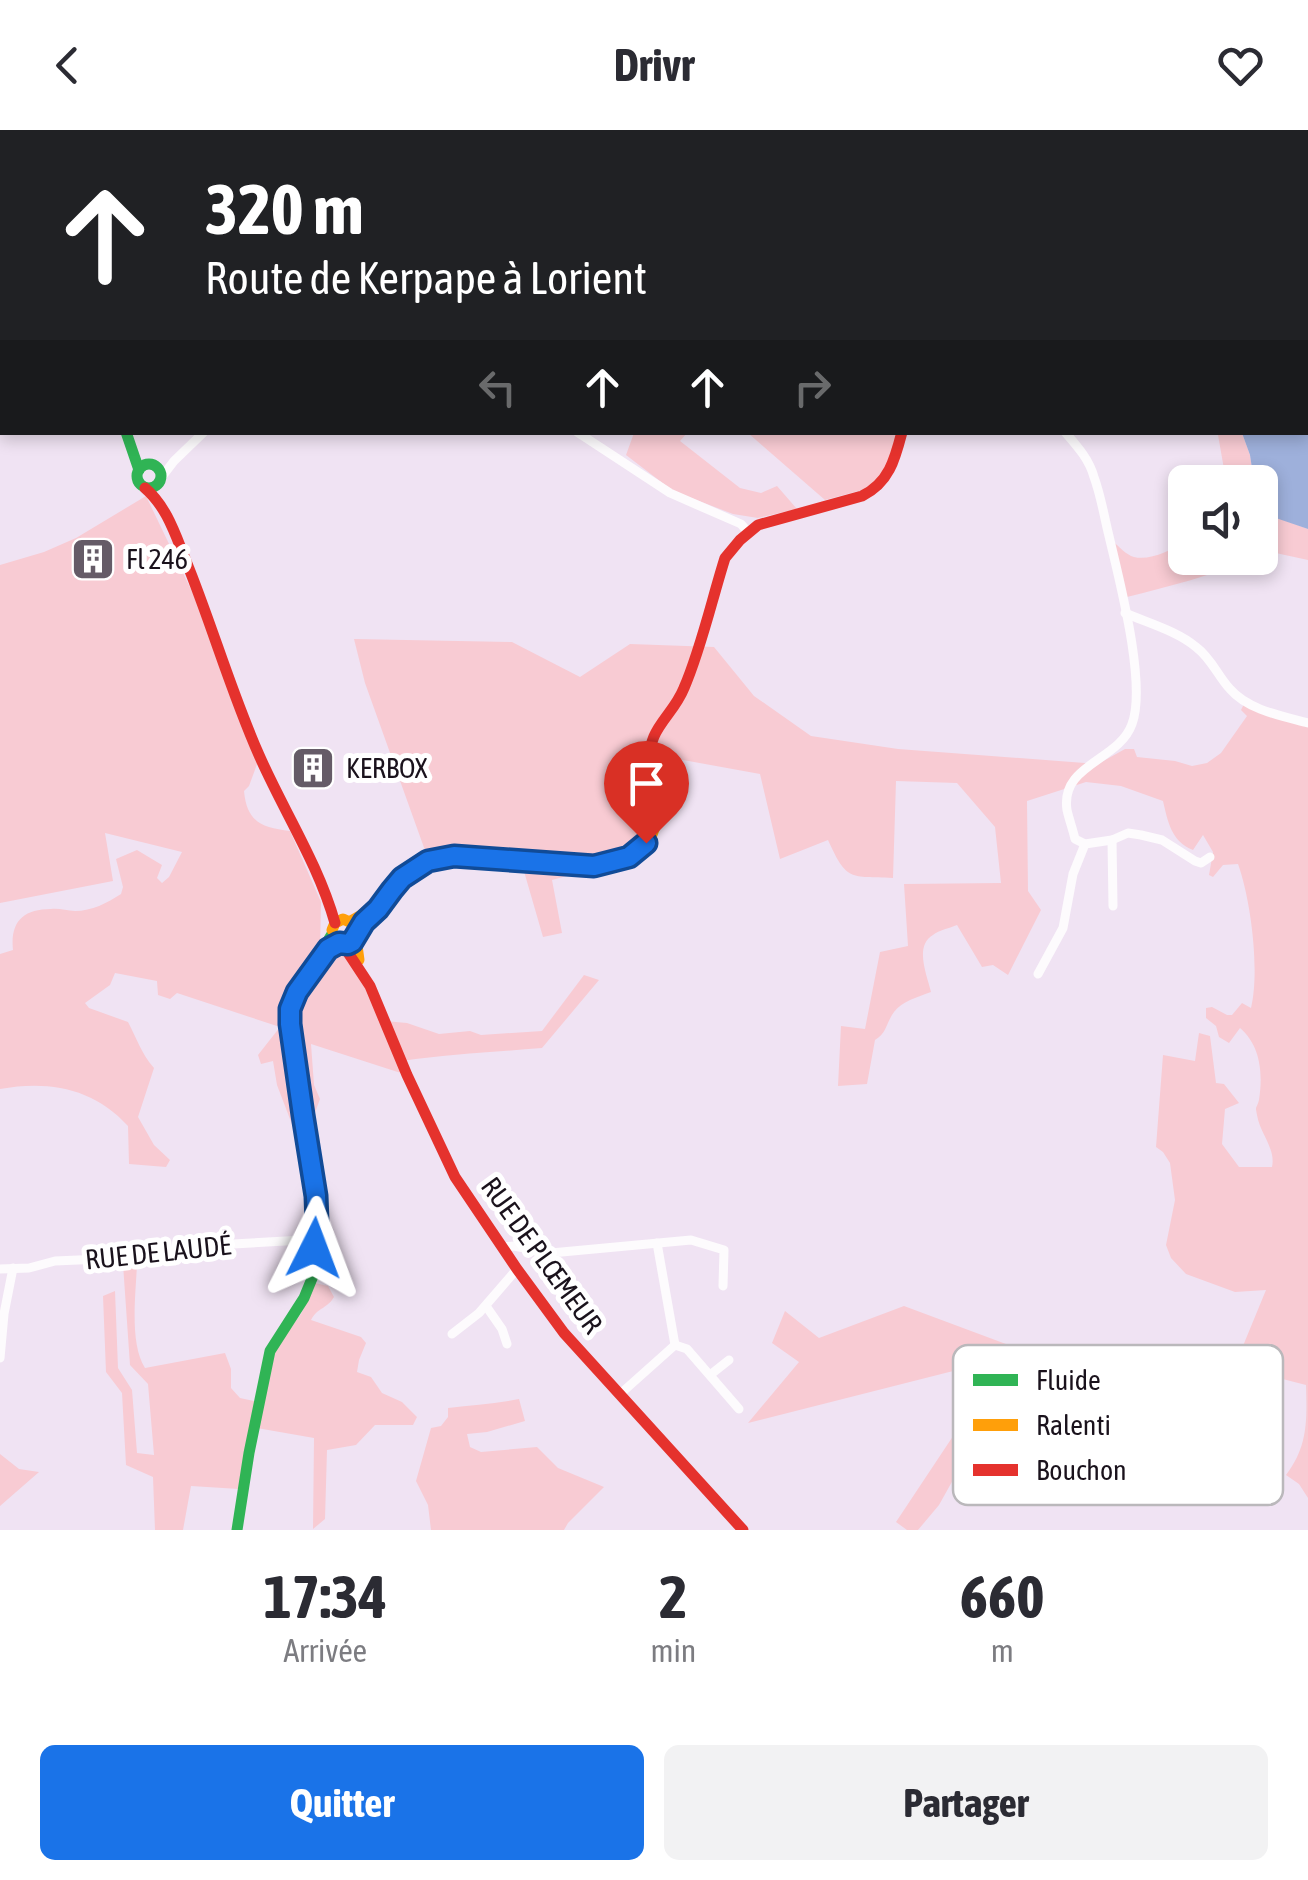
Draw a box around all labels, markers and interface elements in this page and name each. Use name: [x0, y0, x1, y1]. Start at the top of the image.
icon: back: [40, 38, 95, 93]
icon: heart: [1213, 38, 1268, 93]
text: Drivr: [614, 39, 694, 91]
text: 320 m: [205, 169, 364, 249]
icon: ahead: [40, 170, 170, 300]
text: Route de Kerpape à Lorient: [205, 252, 647, 304]
icon: left: [470, 360, 525, 415]
icon: ahead: [575, 360, 630, 415]
icon: ahead: [680, 360, 735, 415]
icon: right: [785, 360, 840, 415]
map controls: [1168, 465, 1278, 575]
button: sound: [1168, 465, 1278, 575]
building icon: Fl 246: [70, 536, 116, 582]
place label: Fl 246: [126, 543, 188, 575]
pin: [604, 741, 689, 844]
building icon: KERBOX: [290, 745, 336, 791]
place label: KERBOX: [346, 752, 428, 784]
icon: arrive: [619, 756, 674, 811]
street label: RUE DE PLŒMEUR: [475, 1171, 609, 1339]
position arrow: [262, 1196, 366, 1300]
street label: RUE DE LAUDÉ: [84, 1228, 233, 1276]
legend: [953, 1345, 1283, 1505]
text: Fluide: [1036, 1364, 1101, 1396]
text: Ralenti: [1036, 1409, 1111, 1441]
text: Bouchon: [1036, 1454, 1127, 1486]
text: 17:34: [263, 1562, 387, 1631]
text: 2: [659, 1562, 688, 1631]
text: 660: [960, 1562, 1044, 1631]
text: Arrivée: [283, 1632, 367, 1669]
text: min: [650, 1632, 696, 1669]
text: m: [991, 1632, 1014, 1669]
button: Quitter: [40, 1745, 644, 1860]
button: Partager: [664, 1745, 1268, 1860]

